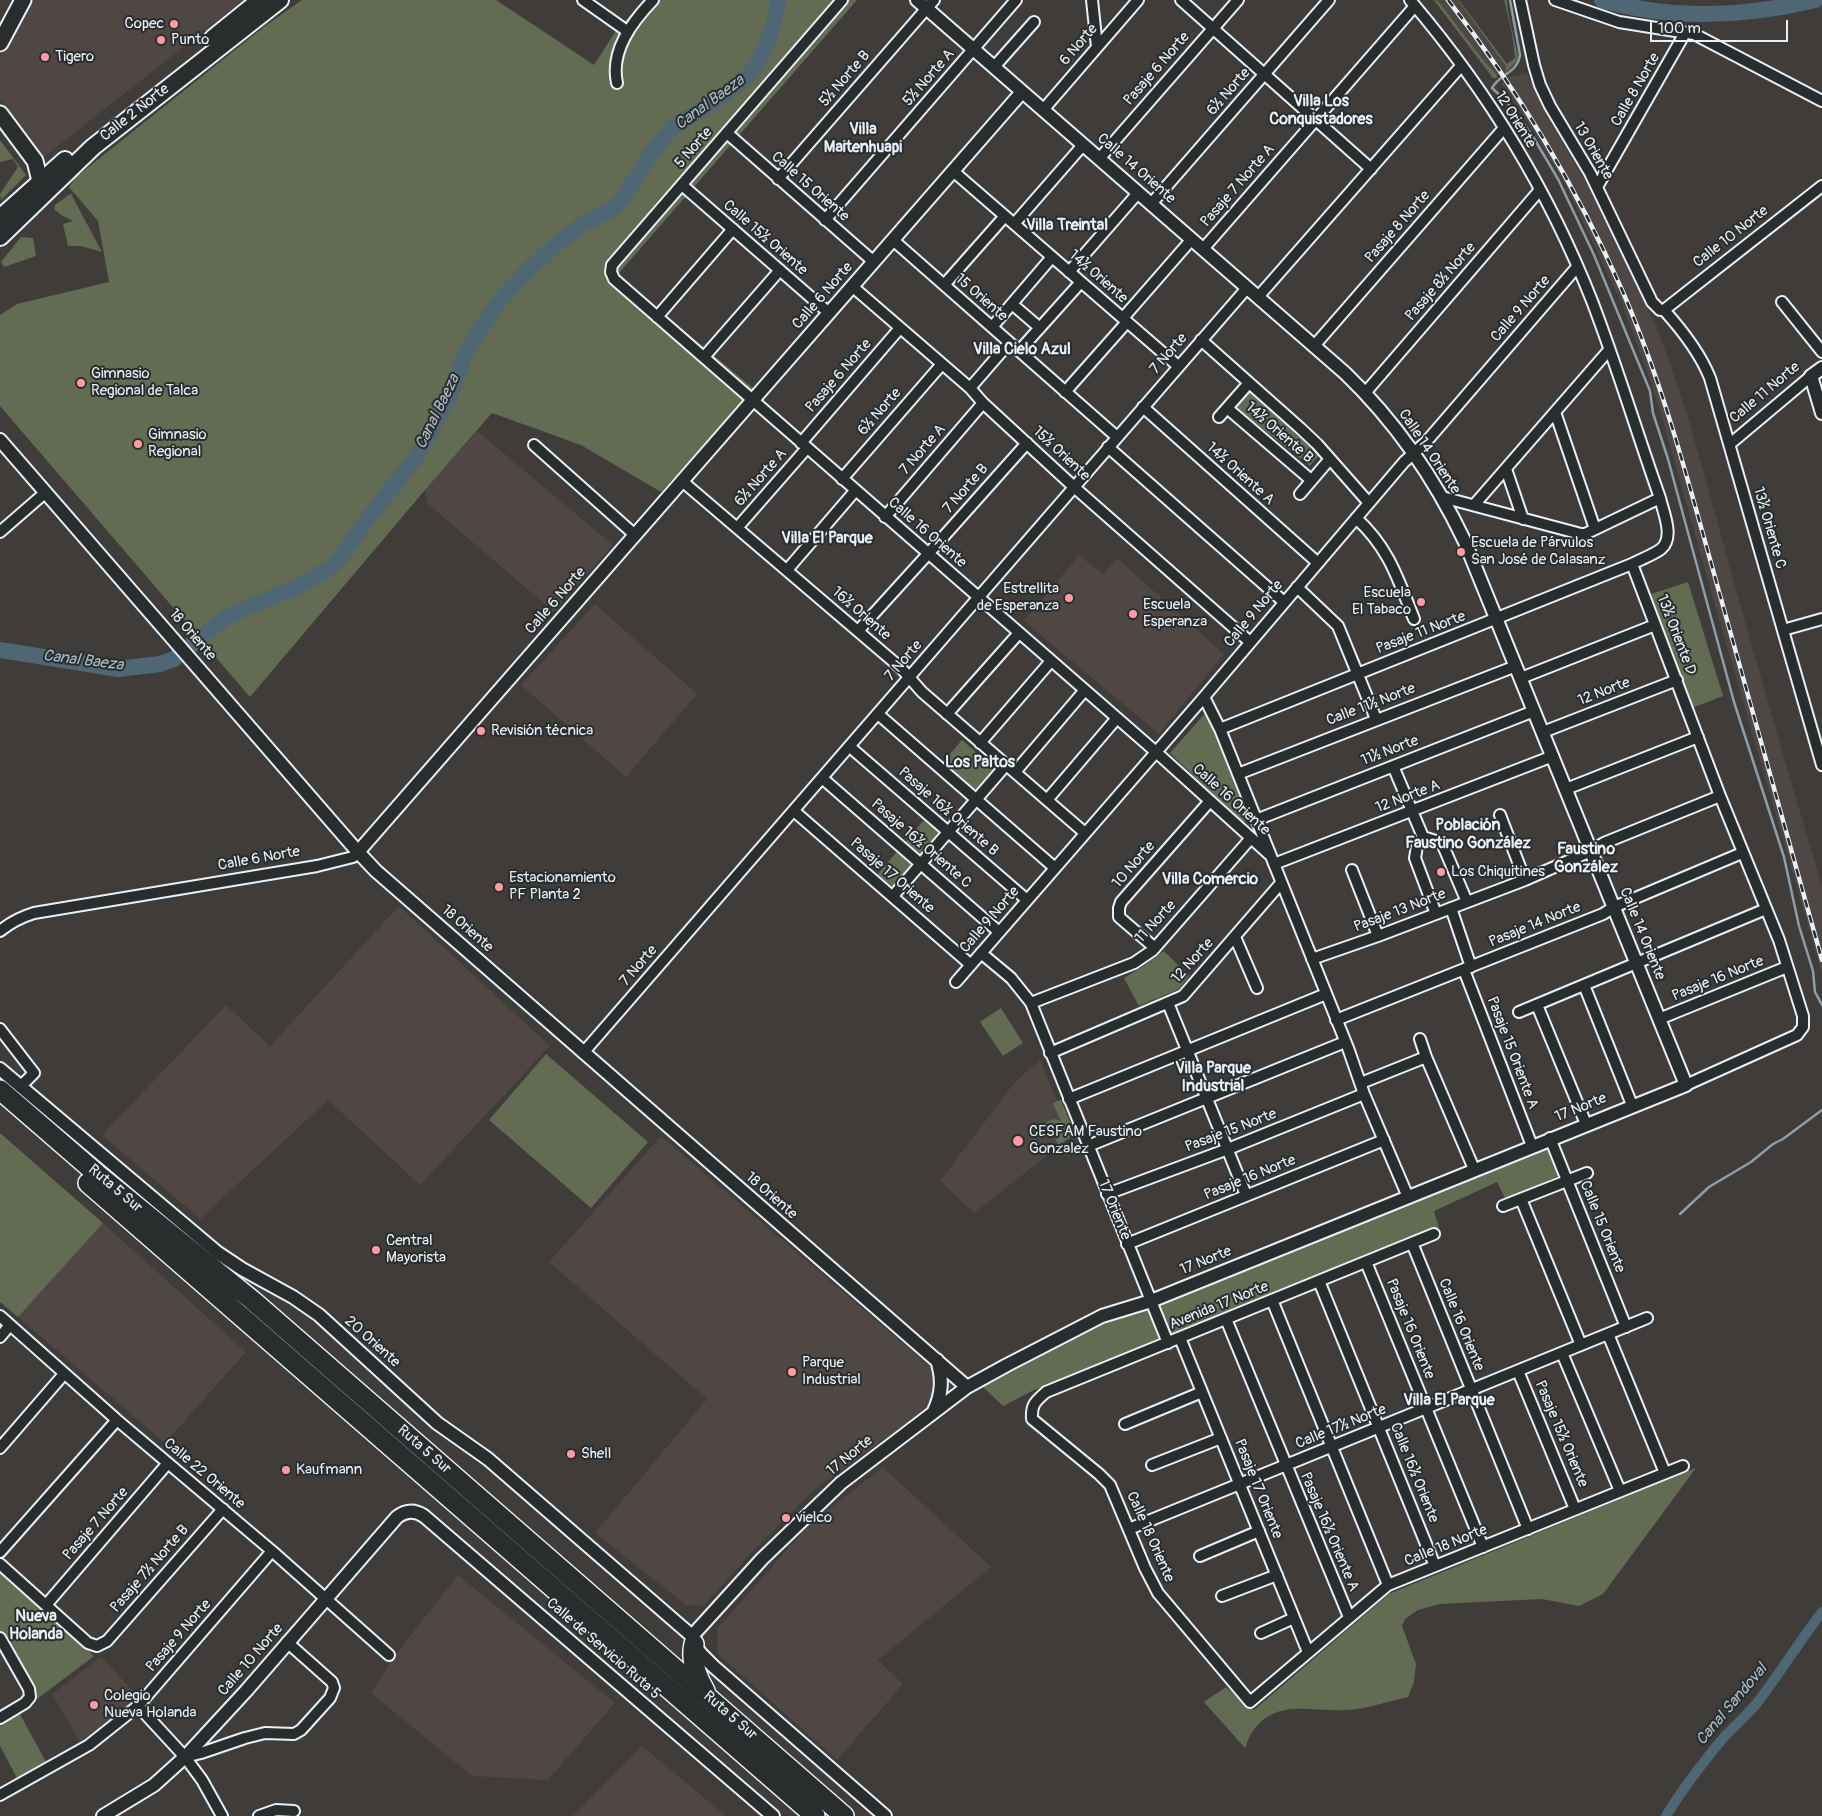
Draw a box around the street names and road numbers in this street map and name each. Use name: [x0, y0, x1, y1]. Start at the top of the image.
street label: 6 Norte: [1056, 21, 1102, 69]
street label: Pasaje 6 Norte: [1120, 29, 1194, 109]
street label: 5½ Norte A: [899, 46, 959, 110]
street label: 5½ Norte B: [816, 47, 874, 111]
street label: Calle 8 Norte: [1608, 50, 1664, 130]
street label: 6½ Norte: [1203, 65, 1255, 119]
street label: Calle 2 Norte: [97, 80, 173, 146]
street label: 12 Oriente: [1490, 88, 1540, 152]
street label: 13 Oriente: [1569, 119, 1617, 183]
street label: 5 Norte: [671, 124, 717, 172]
street label: Calle 14 Oriente: [1093, 130, 1179, 208]
street label: Pasaje 7 Norte A: [1197, 141, 1279, 231]
street label: Calle 15 Oriente: [767, 148, 853, 226]
street label: Pasaje 8 Norte: [1362, 187, 1434, 267]
street label: Calle 15½ Oriente: [719, 197, 811, 279]
street label: Calle 10 Norte: [1690, 202, 1772, 272]
street label: Pasaje 8½ Norte: [1402, 239, 1480, 325]
street label: 14½ Oriente: [1065, 246, 1131, 308]
street label: Calle 6 Norte: [789, 259, 857, 333]
street label: 15 Oriente: [951, 270, 1011, 326]
street label: Calle 9 Norte: [1487, 272, 1555, 346]
street label: 7 Norte: [1146, 330, 1192, 378]
street label: Pasaje 6 Norte: [802, 336, 876, 416]
street label: Calle 11 Norte: [1726, 358, 1804, 428]
street label: 6½ Norte: [854, 385, 906, 439]
street label: 14½ Oriente B: [1241, 399, 1317, 467]
street label: Calle 14 Oriente: [1394, 406, 1464, 498]
street label: 7 Norte A: [896, 421, 950, 479]
street label: 15½ Oriente: [1029, 423, 1093, 485]
street label: 14½ Oriente A: [1202, 439, 1278, 509]
street label: 6½ Norte A: [731, 446, 791, 510]
street label: 7 Norte B: [940, 460, 992, 518]
street label: 13½ Oriente C: [1749, 485, 1789, 571]
street label: Calle 16 Oriente: [884, 494, 970, 572]
street label: Calle 6 Norte: [522, 564, 590, 638]
street label: Calle 9 Norte: [1221, 577, 1287, 651]
street label: 16½ Oriente: [828, 583, 894, 645]
street label: 13½ Oriente D: [1652, 592, 1700, 678]
street label: 18 Oriente: [165, 605, 219, 665]
street label: Pasaje 11 Norte: [1374, 608, 1468, 658]
street label: 7 Norte: [881, 637, 927, 685]
street label: 12 Norte: [1575, 674, 1633, 710]
street label: Calle 11½ Norte: [1324, 680, 1418, 730]
street label: 11½ Norte: [1359, 732, 1421, 770]
street label: Calle 16 Oriente: [1188, 760, 1274, 840]
street label: Pasaje 16½ Oriente B: [894, 764, 1002, 860]
street label: 12 Norte A: [1373, 777, 1443, 817]
street label: Pasaje 16½ Oriente C: [867, 795, 975, 893]
street label: Pasaje 17 Oriente: [846, 834, 938, 918]
street label: 10 Norte: [1109, 838, 1159, 892]
street label: Calle 6 Norte: [217, 843, 301, 875]
street label: Calle 9 Norte: [956, 883, 1024, 957]
street label: Pasaje 13 Norte: [1352, 885, 1448, 937]
street label: Calle 14 Oriente: [1615, 885, 1669, 983]
street label: 11 Norte: [1132, 897, 1180, 947]
street label: Pasaje 14 Norte: [1487, 898, 1583, 952]
street label: 18 Oriente: [437, 902, 497, 956]
street label: 12 Norte: [1168, 935, 1218, 987]
street label: 7 Norte: [616, 942, 662, 990]
street label: Pasaje 16 Norte: [1670, 952, 1766, 1006]
street label: Pasaje 15 Oriente A: [1482, 994, 1542, 1112]
street label: 17 Norte: [1553, 1090, 1609, 1126]
street label: Pasaje 15 Norte: [1183, 1105, 1279, 1157]
street label: Pasaje 16 Norte: [1202, 1151, 1298, 1205]
street label: Ruta 5 Sur: [84, 1161, 146, 1217]
street label: 18 Oriente: [741, 1169, 801, 1223]
street label: 17 Oriente: [1094, 1177, 1134, 1243]
street label: Calle 15 Oriente: [1575, 1178, 1629, 1276]
street label: 17 Norte: [1178, 1243, 1234, 1279]
street label: Pasaje 16 Oriente: [1382, 1276, 1438, 1382]
street label: Calle 16 Oriente: [1434, 1276, 1488, 1374]
street label: Avenida 17 Norte: [1167, 1278, 1271, 1334]
street label: 20 Oriente: [341, 1312, 403, 1372]
street label: Pasaje 15½ Oriente: [1530, 1378, 1592, 1490]
street label: Calle 17½ Norte: [1293, 1401, 1389, 1453]
street label: Calle 16½ Oriente: [1386, 1420, 1442, 1526]
street label: Ruta 5 Sur: [393, 1422, 455, 1478]
street label: 17 Norte: [823, 1432, 877, 1480]
street label: Calle 22 Oriente: [160, 1435, 248, 1513]
street label: Pasaje 17 Oriente: [1230, 1437, 1286, 1541]
street label: Pasaje 16½ Oriente A: [1296, 1470, 1362, 1594]
street label: Pasaje 7 Norte: [59, 1484, 133, 1564]
street label: Calle 18 Oriente: [1122, 1489, 1178, 1585]
street label: Pasaje 7½ Norte B: [107, 1521, 193, 1617]
street label: Calle 18 Norte: [1402, 1521, 1490, 1571]
street label: Calle de Servicio Ruta 5: [542, 1595, 664, 1703]
street label: Pasaje 9 Norte: [143, 1596, 215, 1676]
street label: Calle 10 Norte: [215, 1620, 287, 1700]
street label: Ruta 5 Sur: [699, 1688, 761, 1744]

